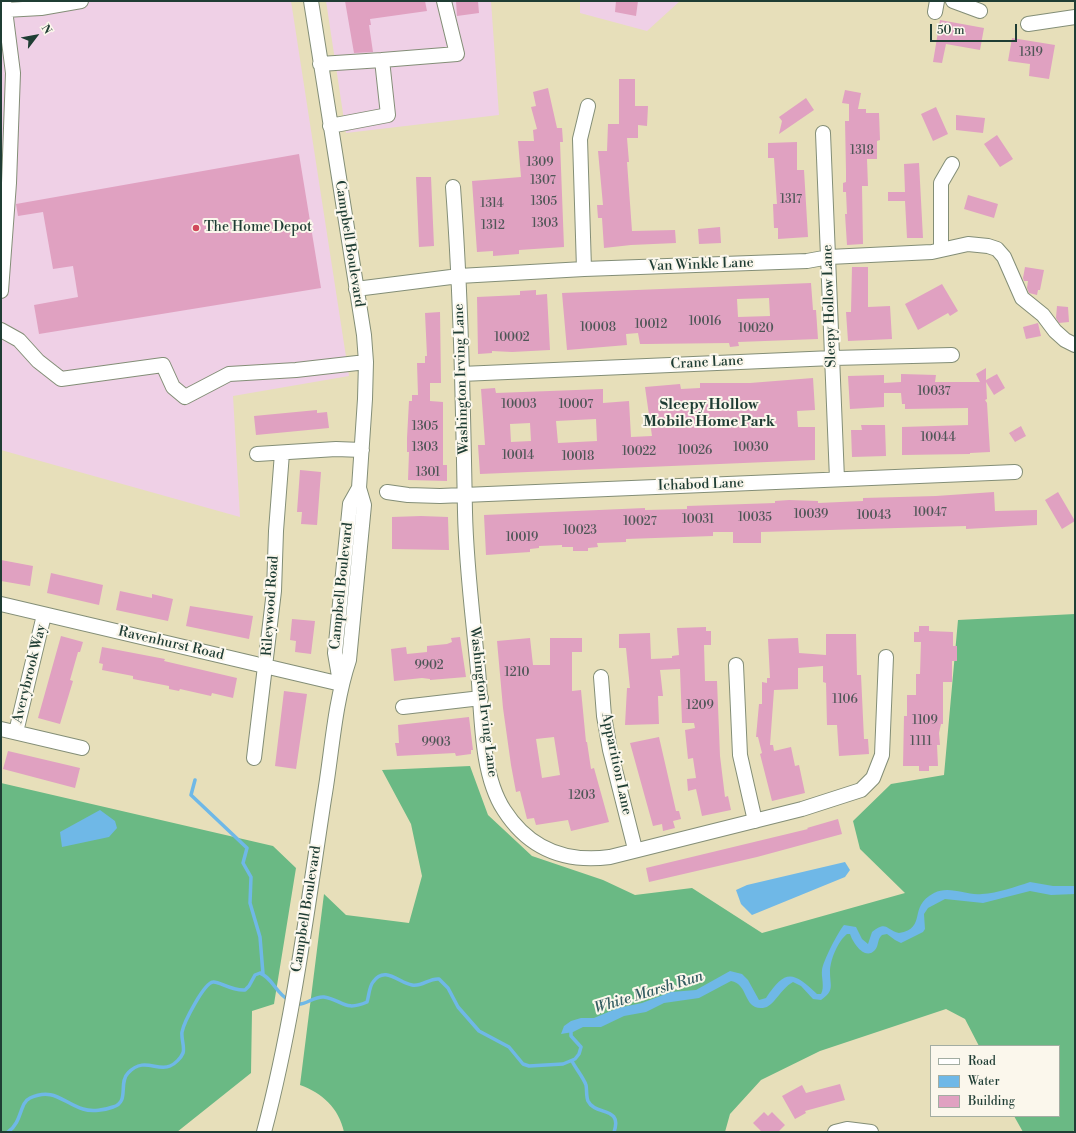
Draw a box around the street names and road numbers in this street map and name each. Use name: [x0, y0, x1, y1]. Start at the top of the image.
street label: Campbell Boulevard: [331, 179, 367, 309]
street label: Sleepy Hollow Lane: [819, 244, 841, 368]
street label: Van Winkle Lane: [648, 255, 754, 275]
street label: Washington Irving Lane: [451, 303, 473, 455]
street label: Crane Lane: [670, 353, 744, 373]
street label: Ichabod Lane: [658, 475, 744, 495]
street label: Campbell Boulevard: [327, 521, 357, 651]
street label: Rileywood Road: [259, 555, 283, 657]
street label: Averybrook Way: [10, 623, 50, 725]
street label: Ravenhurst Road: [116, 624, 226, 664]
street label: Washington Irving Lane: [465, 626, 501, 778]
street label: Apparition Lane: [597, 711, 635, 817]
street label: Campbell Boulevard: [289, 844, 325, 974]

